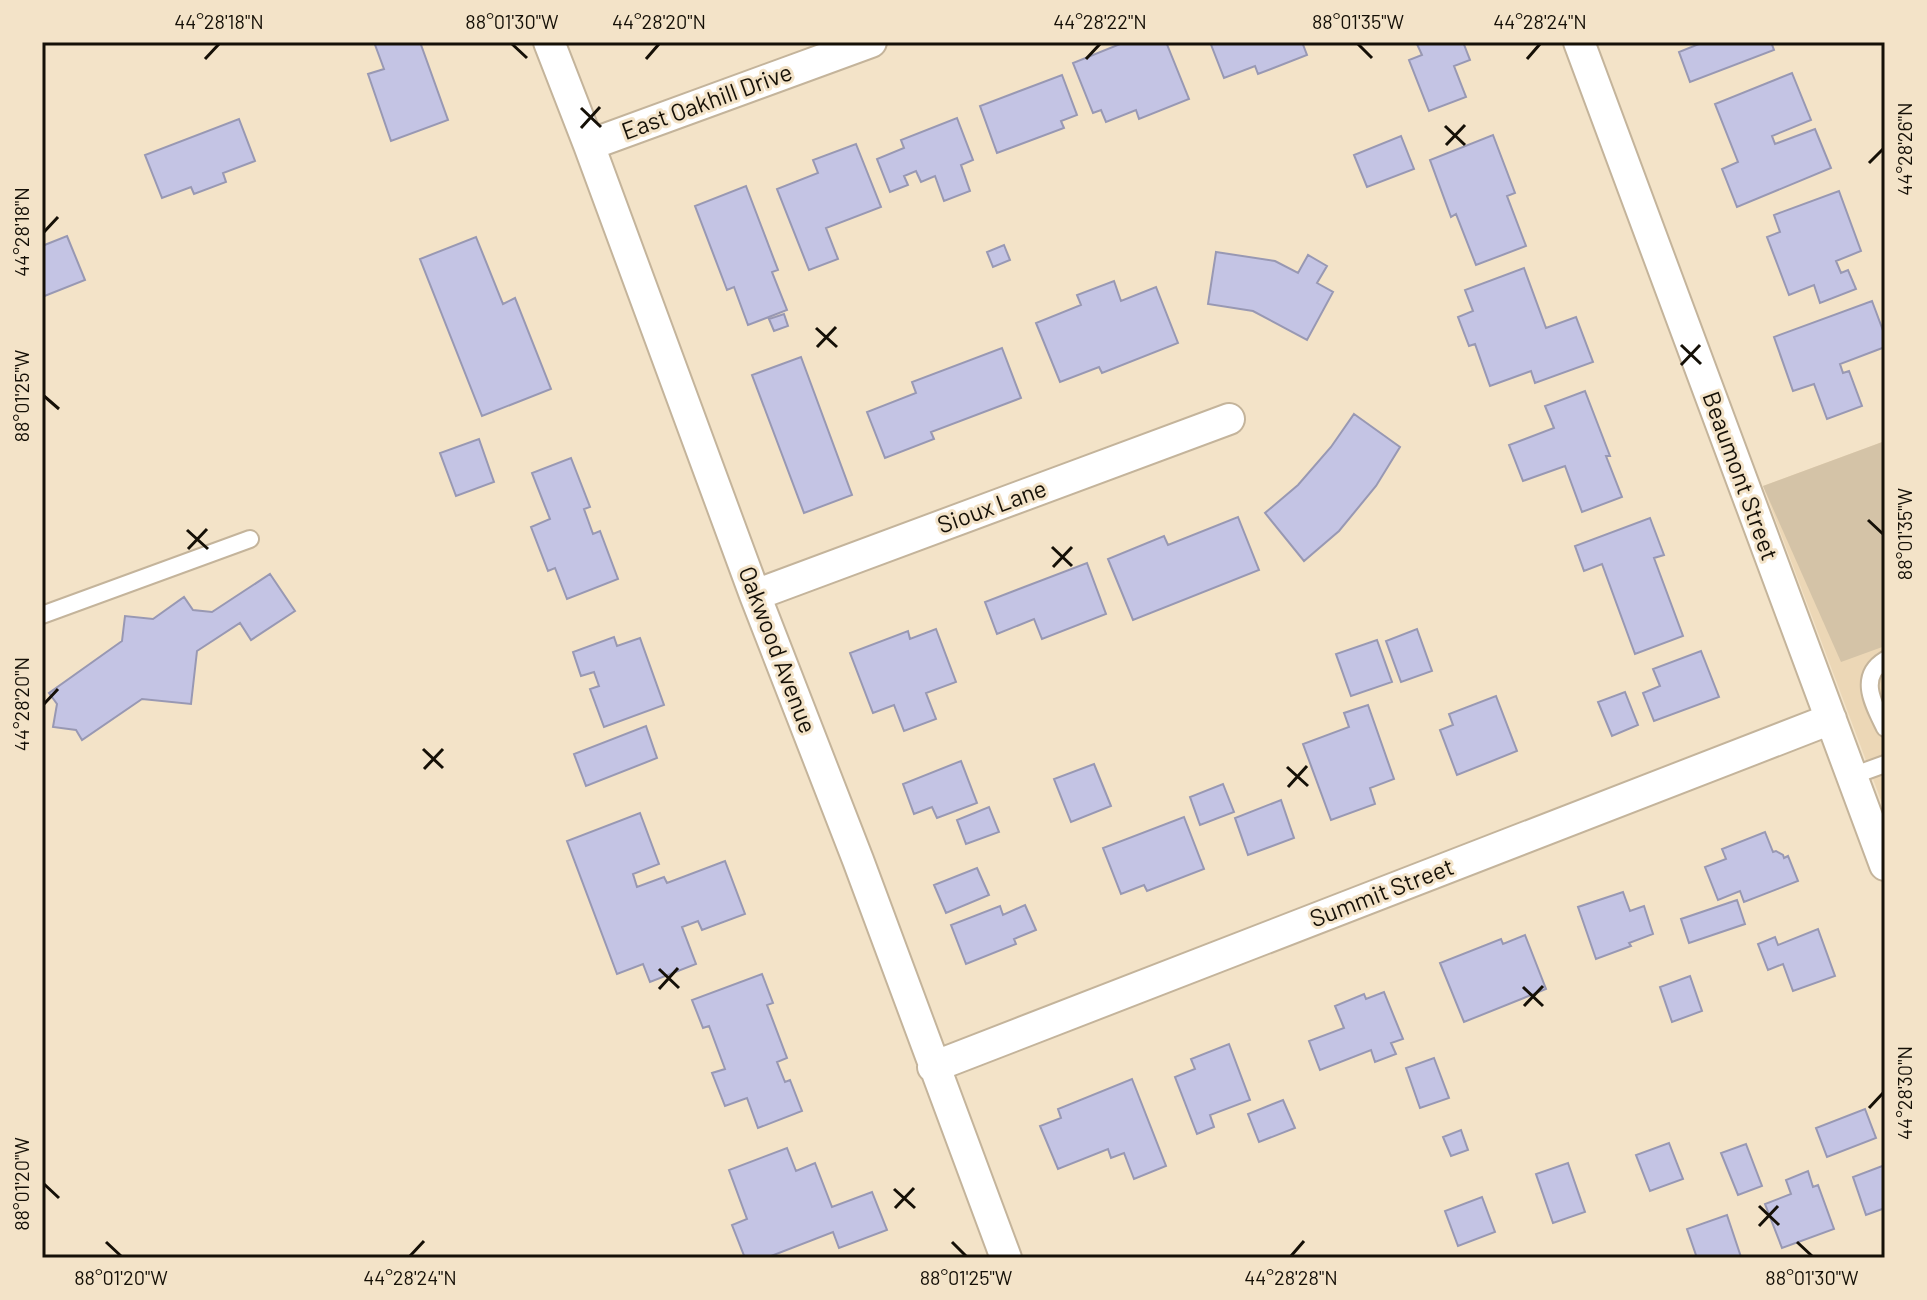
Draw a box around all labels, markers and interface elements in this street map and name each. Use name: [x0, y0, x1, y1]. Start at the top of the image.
text: 44°28'18"N: [174, 9, 264, 33]
text: 88°01'30"W: [465, 9, 559, 33]
text: 44°28'20"N: [612, 9, 706, 33]
text: 44°28'22"N: [1053, 9, 1147, 33]
text: 88°01'35"W: [1312, 9, 1405, 33]
text: 44°28'24"N: [1493, 9, 1587, 33]
street label: East Oakhill Drive: [617, 56, 796, 145]
text: 44°28'26"N: [1892, 102, 1916, 196]
text: 44°28'18"N: [9, 187, 33, 277]
text: 88°01'25"W: [9, 349, 33, 442]
street label: Beaumont Street: [1697, 387, 1785, 564]
street label: Sioux Lane: [933, 473, 1050, 539]
text: 88°01'35"W: [1892, 487, 1916, 580]
street label: Oakwood Avenue: [733, 562, 824, 737]
text: 44°28'20"N: [9, 657, 33, 751]
street label: Summit Street: [1305, 851, 1458, 932]
text: 44°28'30"N: [1892, 1046, 1916, 1140]
text: 88°01'20"W: [9, 1137, 33, 1231]
text: 88°01'20"W: [74, 1265, 168, 1289]
text: 44°28'24"N: [363, 1265, 457, 1289]
text: 88°01'25"W: [920, 1265, 1013, 1289]
text: 44°28'28"N: [1244, 1265, 1338, 1289]
text: 88°01'30"W: [1765, 1265, 1859, 1289]

